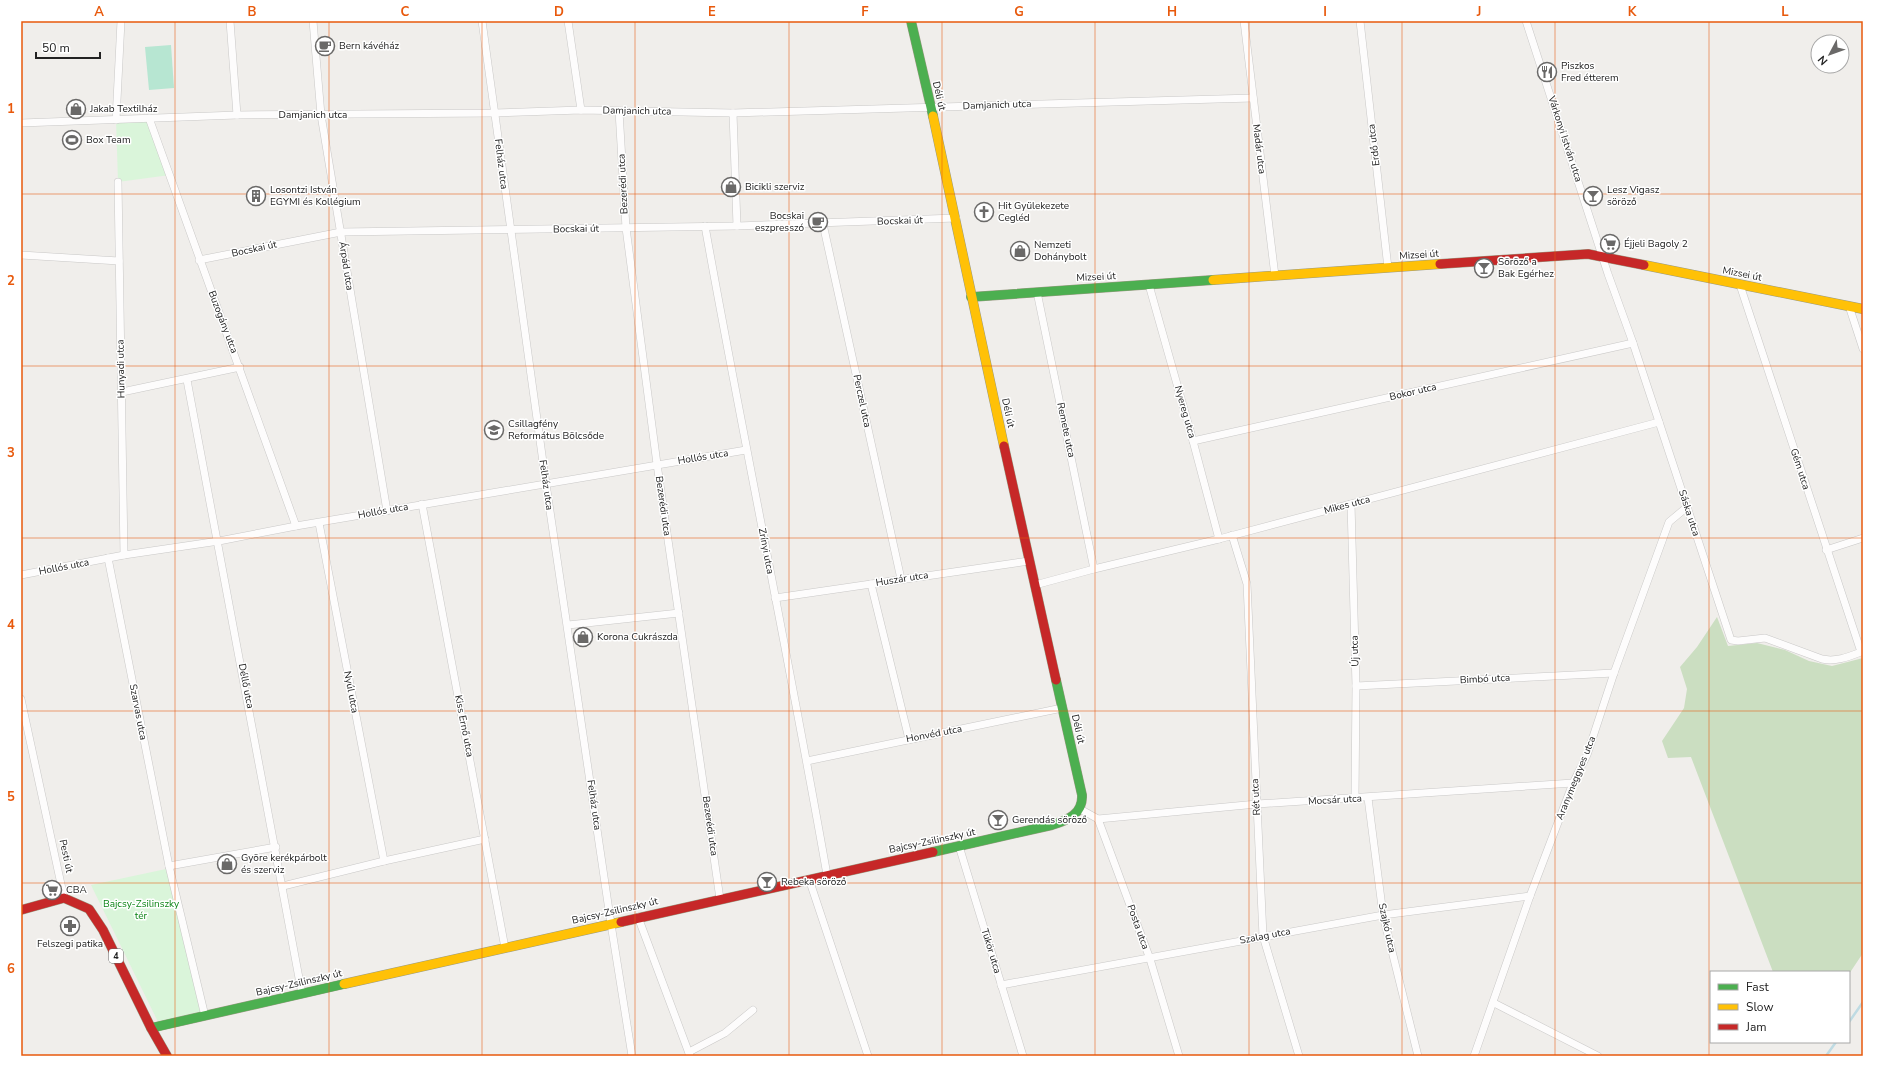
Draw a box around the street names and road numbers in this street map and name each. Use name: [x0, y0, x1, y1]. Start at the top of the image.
street label: Déli út: [929, 80, 949, 113]
street label: Várkonyi István utca: [1544, 93, 1586, 184]
street label: Damjanich utca: [962, 97, 1032, 113]
street label: Damjanich utca: [602, 103, 672, 119]
street label: Damjanich utca: [279, 108, 347, 122]
street label: Madár utca: [1249, 123, 1269, 175]
street label: Erdő utca: [1364, 123, 1384, 167]
street label: Felház utca: [491, 138, 511, 190]
street label: Bezerédi utca: [614, 153, 632, 215]
street label: Bocskai út: [877, 213, 924, 229]
street label: Bocskai út: [553, 222, 600, 236]
street label: Bocskai út: [230, 237, 278, 261]
street label: Árpád utca: [335, 241, 357, 291]
street label: Mizsei út: [1399, 247, 1440, 263]
street label: Mizsei út: [1721, 263, 1763, 285]
street label: Mizsei út: [1076, 269, 1117, 285]
street label: Buzogány utca: [205, 289, 241, 355]
street label: Hunyadi utca: [113, 339, 129, 399]
street label: Perczel utca: [850, 373, 874, 429]
street label: Bokor utca: [1388, 380, 1438, 404]
street label: Nyereg utca: [1171, 384, 1199, 440]
street label: Déli út: [998, 397, 1018, 429]
street label: Remete utca: [1053, 401, 1079, 459]
street label: Hollós utca: [677, 446, 729, 468]
street label: Gém utca: [1787, 447, 1813, 491]
street label: Felház utca: [536, 459, 556, 511]
street label: Bezerédi utca: [652, 475, 674, 537]
street label: Sáska utca: [1675, 488, 1703, 538]
street label: Mikes utca: [1322, 492, 1372, 518]
street label: Hollós utca: [357, 500, 409, 522]
street label: Zrínyi utca: [755, 527, 777, 575]
street label: Hollós utca: [38, 555, 90, 579]
street label: Huszár utca: [875, 568, 929, 590]
street label: Új utca: [1347, 635, 1363, 667]
street label: Déllő utca: [235, 662, 257, 710]
street label: Nyúl utca: [340, 670, 362, 714]
street label: Bimbó utca: [1459, 671, 1511, 687]
street label: Szarvas utca: [126, 683, 150, 741]
street label: Kiss Ernő utca: [451, 694, 477, 758]
street label: Déli út: [1068, 713, 1088, 746]
street label: Honvéd utca: [905, 722, 963, 746]
street label: Aranymeggyes utca: [1553, 734, 1599, 822]
street label: Rét utca: [1248, 778, 1264, 816]
street label: Felház utca: [584, 779, 604, 831]
street label: Mocsár utca: [1308, 792, 1362, 808]
street label: Bezerédi utca: [699, 795, 721, 857]
street label: Bajcsy-Zsilinszky út: [888, 825, 977, 857]
street label: Pesti út: [56, 838, 76, 874]
street label: Bajcsy-Zsilinszky út: [571, 894, 660, 928]
street label: Szajkó utca: [1375, 902, 1399, 954]
street label: Posta utca: [1123, 903, 1153, 951]
street label: Szalag utca: [1238, 924, 1292, 948]
street label: Tükör utca: [978, 927, 1004, 975]
road number: 4: [109, 949, 123, 963]
street label: Bajcsy-Zsilinszky út: [255, 966, 344, 1000]

